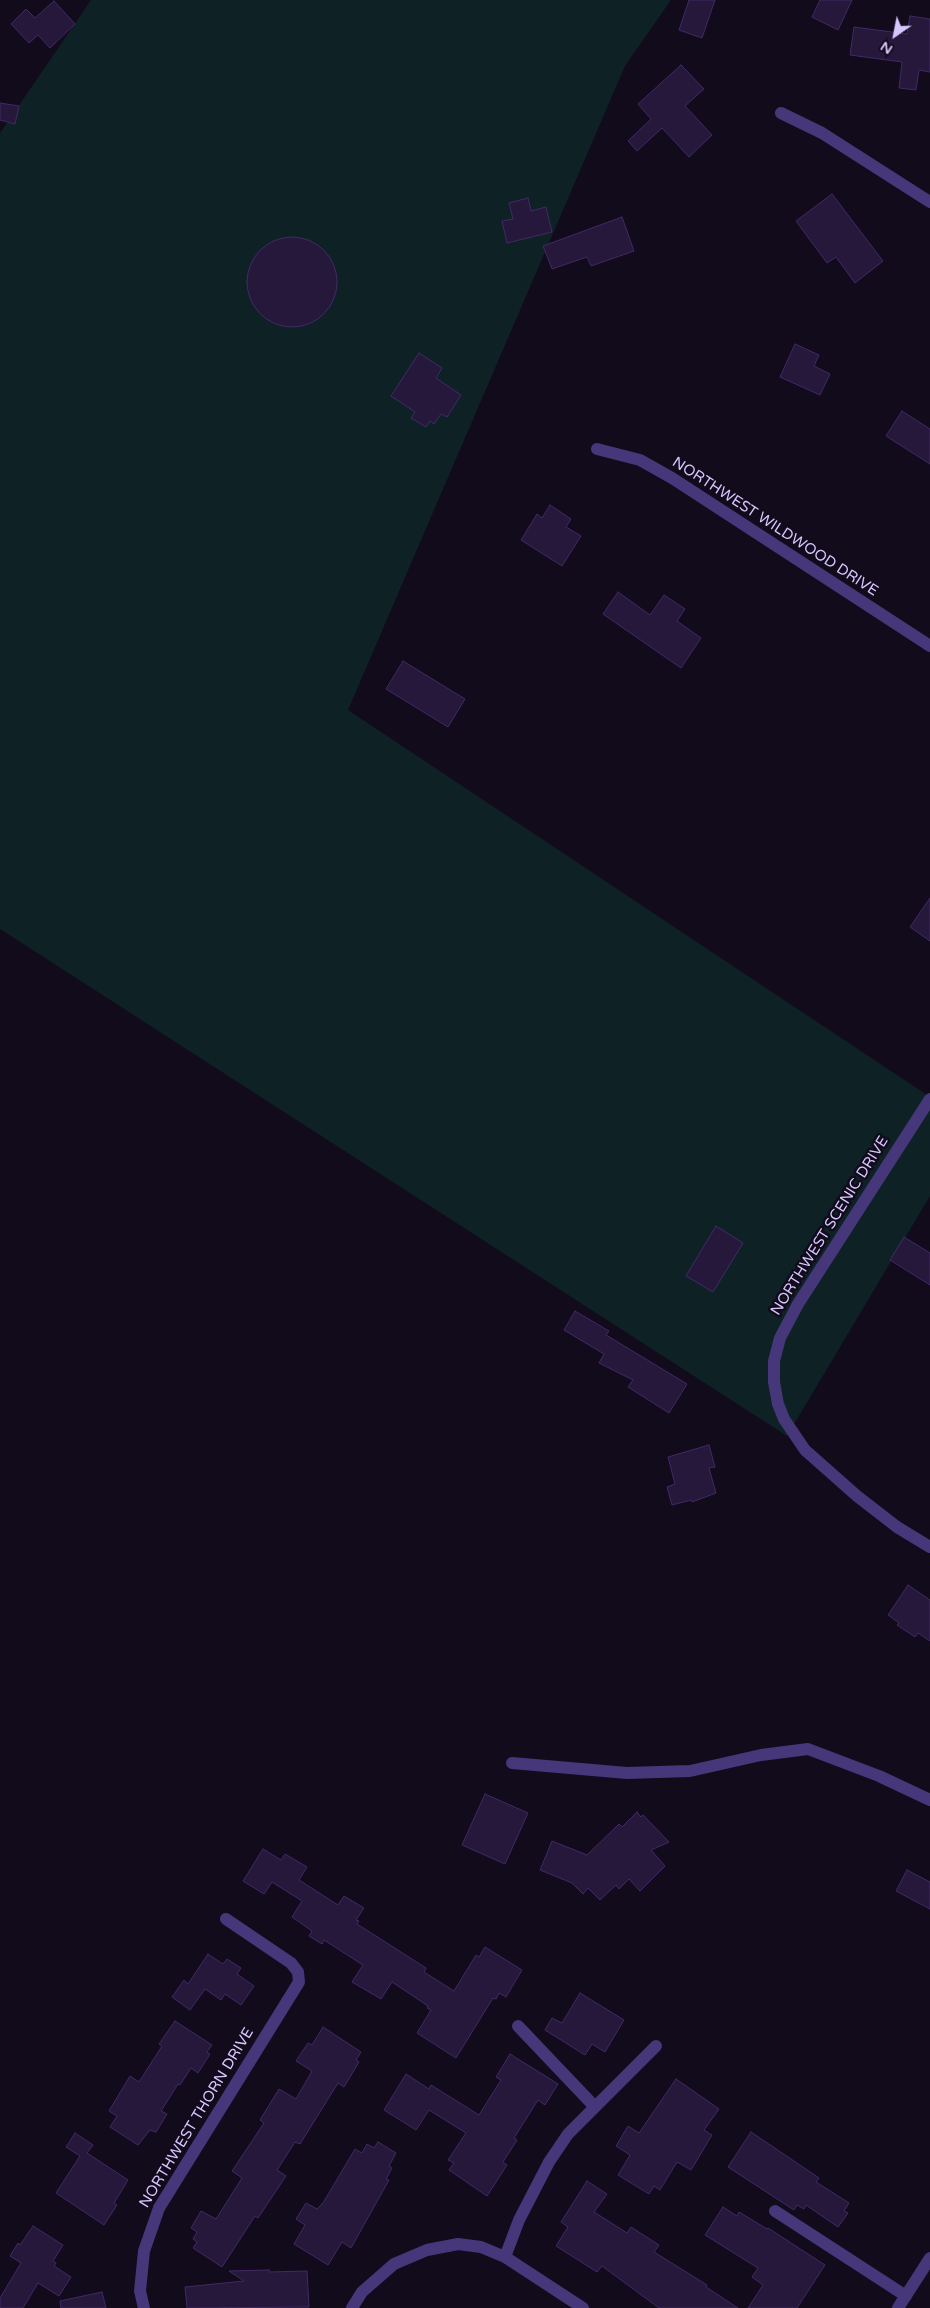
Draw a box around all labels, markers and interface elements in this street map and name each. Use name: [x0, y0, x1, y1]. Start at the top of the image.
north arrow: [870, 10, 920, 60]
text: N: [877, 38, 896, 58]
street label: NORTHWEST WILDWOOD DRIVE: [669, 454, 881, 600]
street label: NORTHWEST SCENIC DRIVE: [767, 1133, 893, 1319]
street label: NORTHWEST THORN DRIVE: [136, 2025, 258, 2211]

